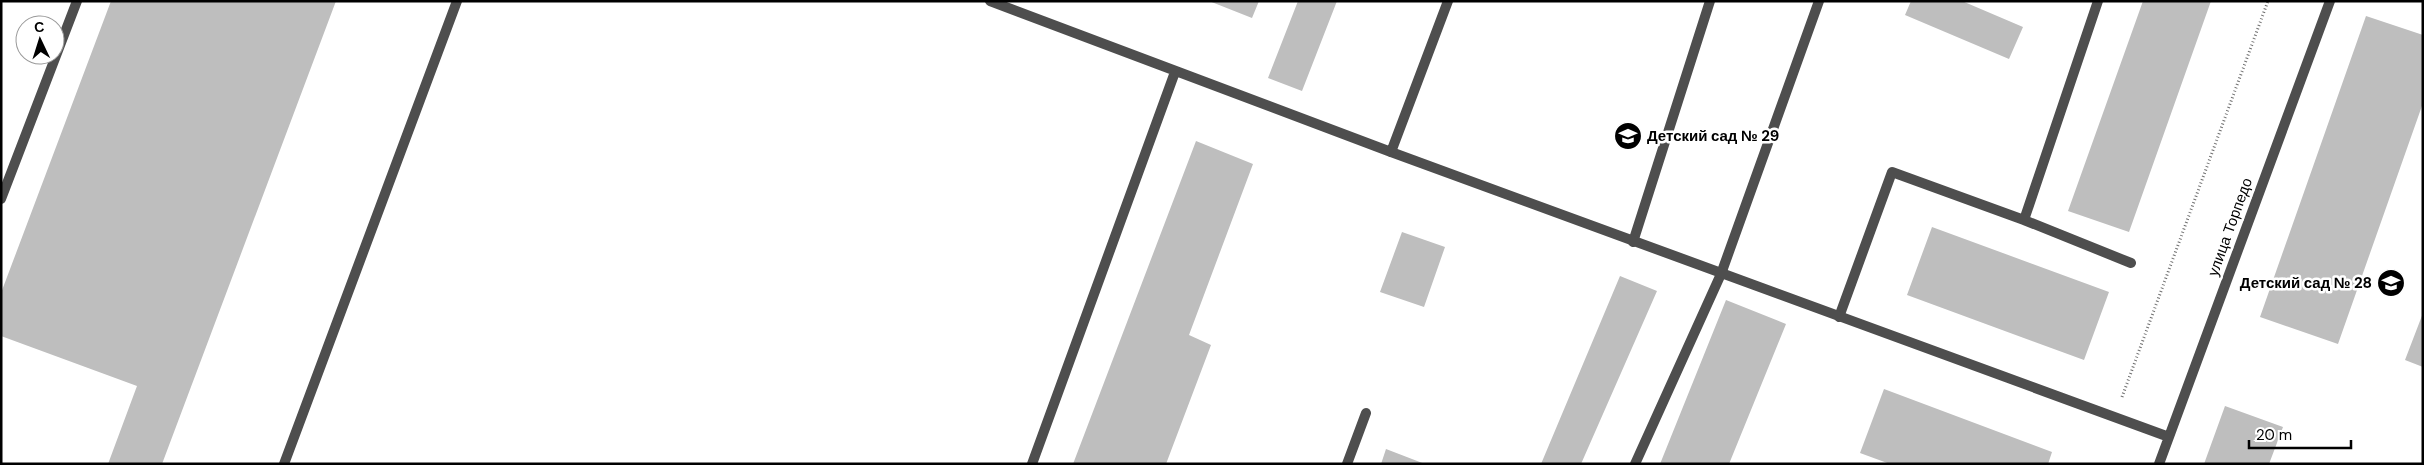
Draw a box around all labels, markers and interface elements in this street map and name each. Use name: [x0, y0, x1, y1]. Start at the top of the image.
north arrow: [15, 15, 65, 65]
text: С: [33, 18, 45, 36]
school or university icon: Детский сад № 29: [1613, 121, 1643, 151]
place label: Детский сад № 29: [1647, 126, 1779, 146]
street label: улица Торпедо: [2203, 175, 2257, 279]
school or university icon: Детский сад № 28: [2376, 268, 2406, 298]
place label: Детский сад № 28: [2240, 273, 2372, 293]
scale bar: [2249, 418, 2352, 450]
text: 20 m: [2256, 425, 2292, 445]

